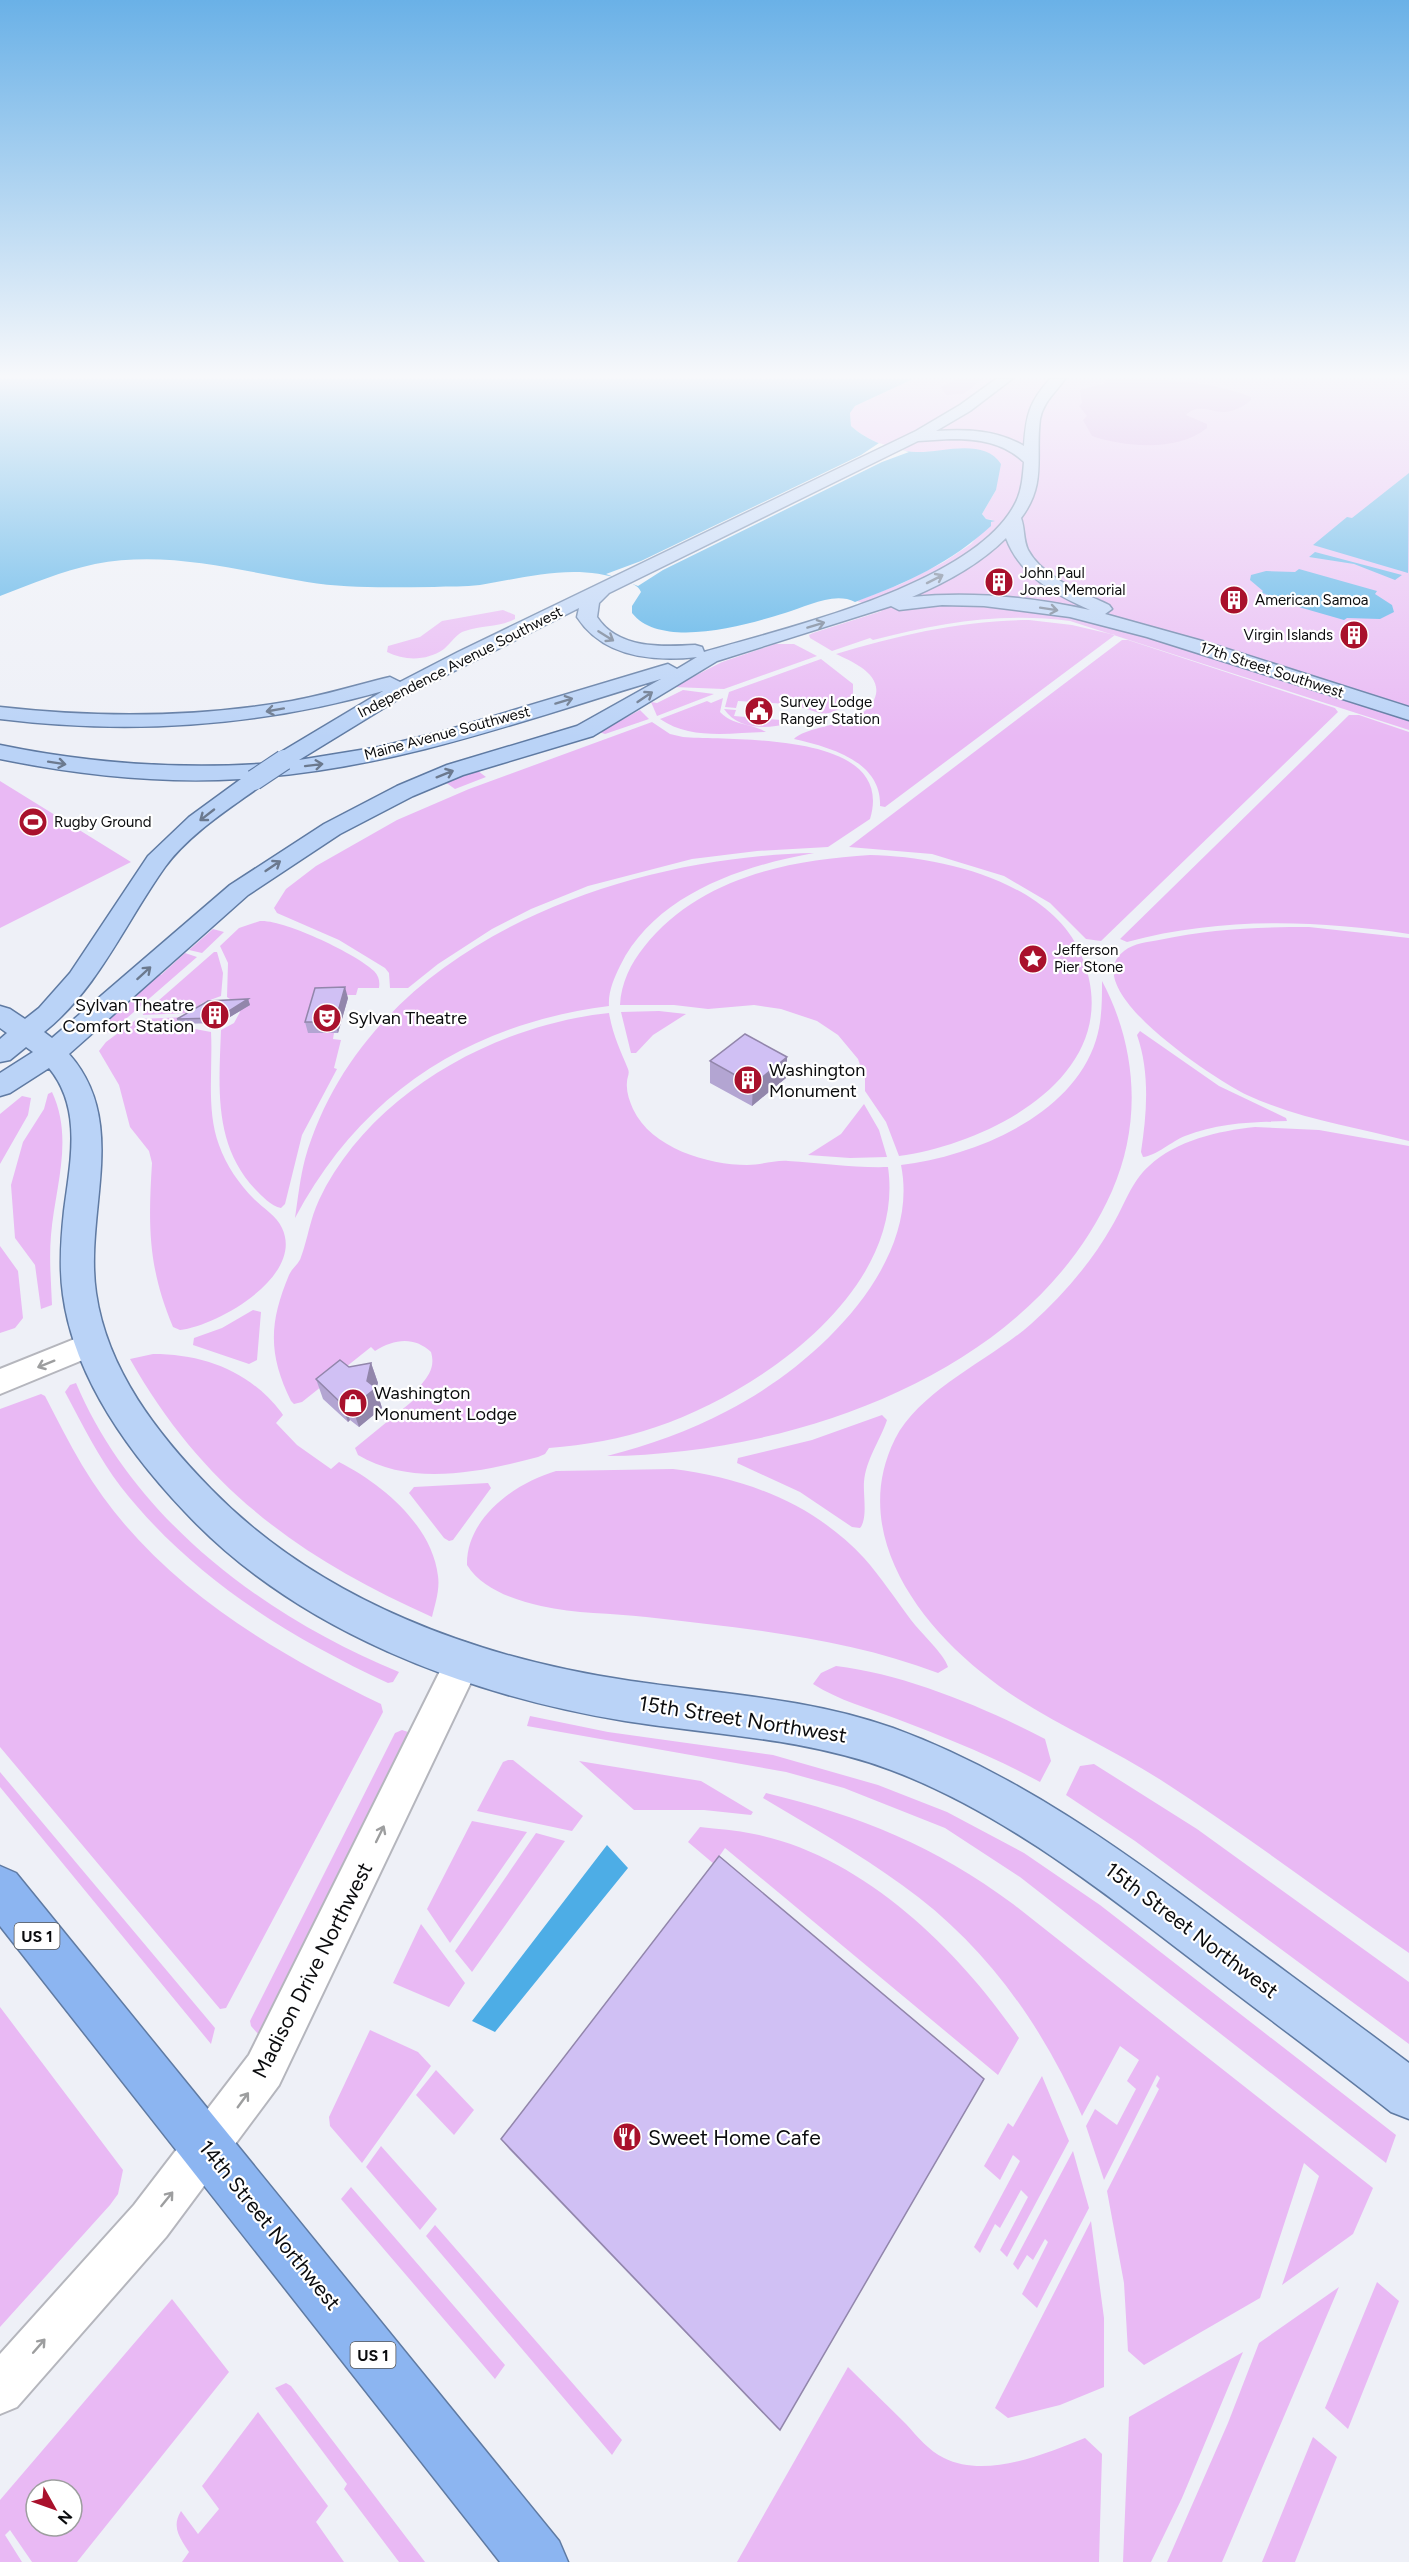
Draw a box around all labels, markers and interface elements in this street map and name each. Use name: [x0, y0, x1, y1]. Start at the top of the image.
place label: John Paul Jones Memorial: [1020, 564, 1126, 599]
building icon: John Paul Jones Memorial: [983, 566, 1015, 598]
one-way arrow: [925, 573, 943, 585]
building icon: American Samoa: [1218, 584, 1250, 616]
place label: American Samoa: [1255, 591, 1368, 609]
street label: Independence Avenue Southwest: [355, 602, 566, 722]
one-way arrow: [1038, 604, 1058, 615]
one-way arrow: [806, 619, 825, 630]
building icon: Virgin Islands: [1338, 619, 1370, 651]
place label: Virgin Islands: [1244, 626, 1333, 644]
one-way arrow: [597, 629, 614, 642]
street label: 17th Street Southwest: [1198, 638, 1347, 702]
one-way arrow: [636, 691, 653, 703]
place label: Survey Lodge Ranger Station: [780, 693, 880, 728]
one-way arrow: [554, 695, 573, 706]
public building icon: Survey Lodge Ranger Station: [743, 695, 775, 727]
street label: Maine Avenue Southwest: [362, 702, 532, 764]
one-way arrow: [266, 704, 286, 715]
one-way arrow: [47, 758, 67, 769]
one-way arrow: [304, 759, 324, 770]
one-way arrow: [435, 768, 453, 779]
sports icon: Rugby Ground: [17, 806, 49, 838]
one-way arrow: [199, 808, 215, 821]
place label: Rugby Ground: [54, 813, 151, 831]
one-way arrow: [264, 859, 281, 871]
place label: Jefferson Pier Stone: [1054, 941, 1123, 976]
place icon: Jefferson Pier Stone: [1017, 943, 1049, 975]
one-way arrow: [136, 966, 151, 980]
place label: Sylvan Theatre Comfort Station: [62, 994, 194, 1037]
building icon: Sylvan Theatre Comfort Station: [199, 999, 231, 1031]
theatre icon: Sylvan Theatre: [311, 1002, 343, 1034]
place label: Sylvan Theatre: [348, 1007, 467, 1029]
place label: Washington Monument: [769, 1059, 865, 1102]
building icon: Washington Monument: [732, 1064, 764, 1096]
one-way arrow: [37, 1359, 56, 1370]
place label: Washington Monument Lodge: [374, 1382, 517, 1425]
shop icon: Washington Monument Lodge: [337, 1387, 369, 1419]
street label: 15th Street Northwest: [637, 1690, 849, 1748]
one-way arrow: [374, 1826, 386, 1844]
street label: 15th Street Northwest: [1101, 1857, 1283, 2003]
street label: Madison Drive Northwest: [247, 1858, 377, 2082]
road number: US 1: [15, 1923, 60, 1949]
one-way arrow: [236, 2093, 249, 2109]
restaurant icon: Sweet Home Cafe: [611, 2121, 643, 2153]
place label: Sweet Home Cafe: [648, 2125, 821, 2150]
street label: 14th Street Northwest: [194, 2135, 346, 2315]
one-way arrow: [160, 2191, 173, 2207]
one-way arrow: [32, 2339, 46, 2354]
road number: US 1: [350, 2342, 395, 2368]
north arrow: [24, 2478, 84, 2538]
text: N: [54, 2506, 76, 2528]

